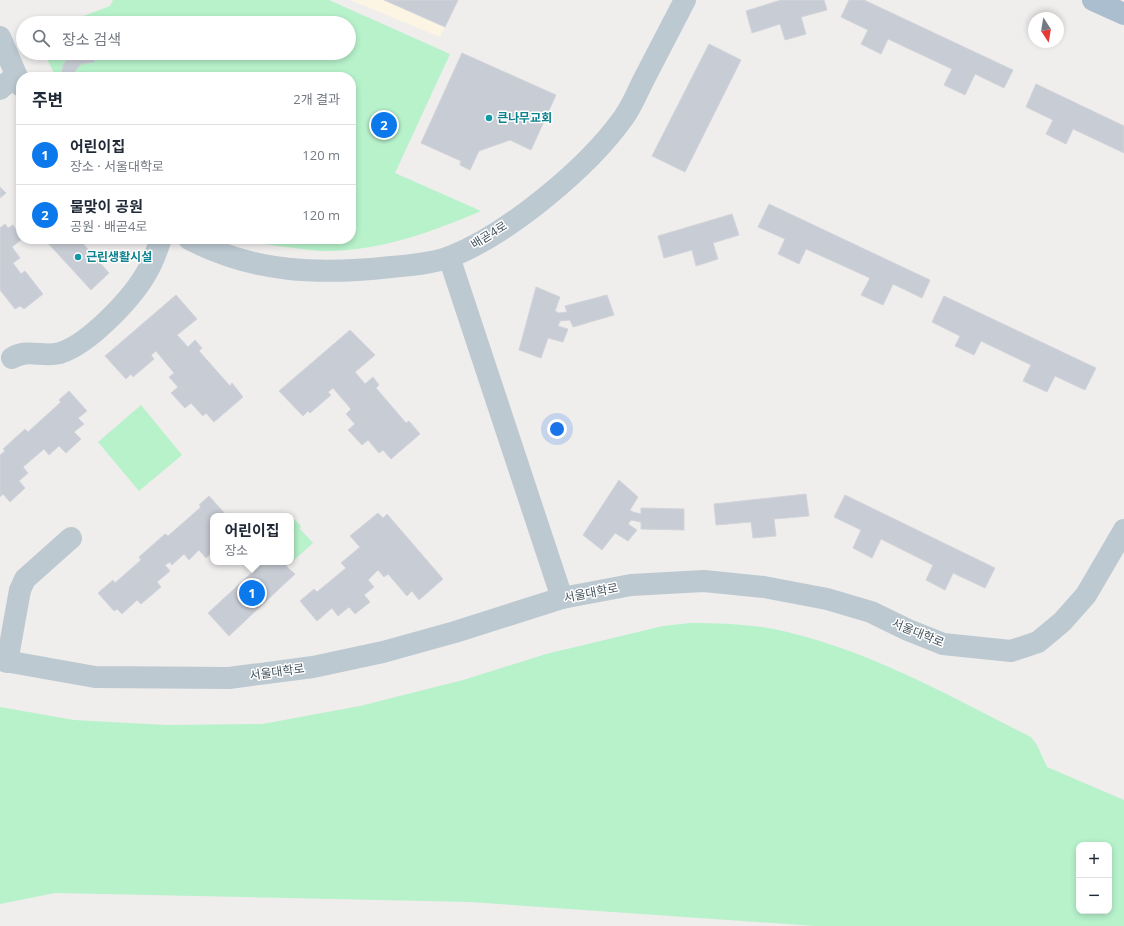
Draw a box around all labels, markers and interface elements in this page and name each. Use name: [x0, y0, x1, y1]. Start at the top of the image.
north arrow: [1028, 12, 1064, 48]
search box: [16, 16, 356, 60]
icon: search: [30, 27, 52, 49]
text: 장소 검색: [62, 29, 121, 49]
text: 주변: [32, 88, 63, 111]
text: 2개 결과: [293, 90, 340, 108]
place label: 큰나무교회: [497, 109, 552, 126]
pin: 2: [371, 110, 397, 140]
marker: 큰나무교회: [484, 113, 494, 123]
text: 어린이집: [70, 136, 125, 156]
text: 1: [41, 146, 49, 164]
text: 120 m: [302, 146, 340, 164]
text: 장소 · 서울대학로: [70, 157, 164, 175]
text: 물맞이 공원: [70, 196, 143, 216]
text: 2: [41, 206, 49, 224]
text: 120 m: [302, 206, 340, 224]
text: 공원 · 배곧4로: [70, 217, 147, 235]
street label: 배곧4로: [467, 217, 510, 252]
place label: 근린생활시설: [86, 248, 152, 265]
marker: 근린생활시설: [73, 252, 83, 262]
your location: [547, 419, 567, 439]
popup: [210, 513, 294, 565]
text: 어린이집: [224, 520, 280, 540]
text: 장소: [224, 541, 248, 559]
pin: 1: [239, 578, 265, 608]
street label: 서울대학로: [562, 579, 620, 606]
street label: 서울대학로: [889, 614, 947, 651]
street label: 서울대학로: [248, 659, 305, 684]
map controls: [1076, 842, 1112, 914]
button: +: [1076, 842, 1112, 878]
button: −: [1076, 878, 1112, 914]

